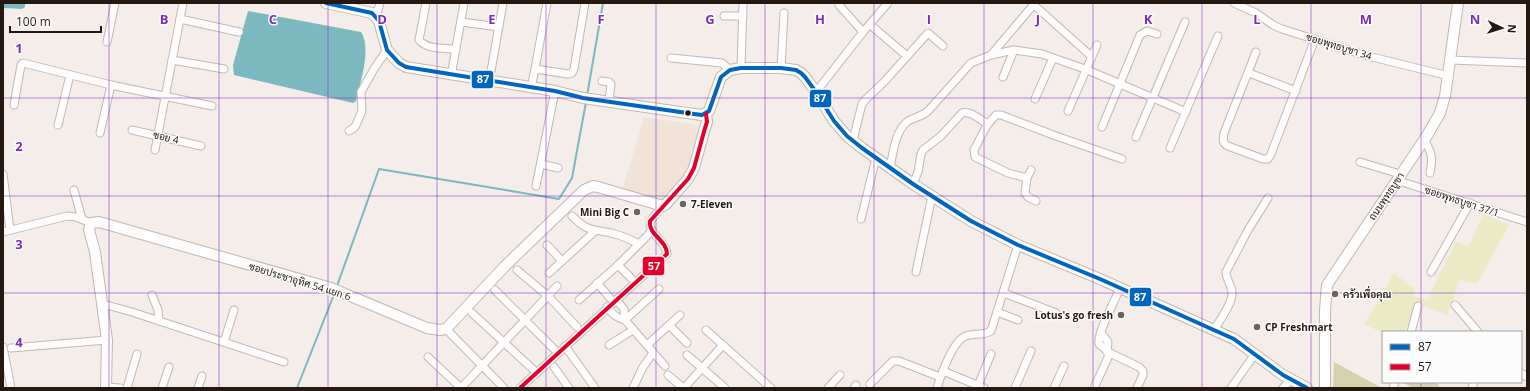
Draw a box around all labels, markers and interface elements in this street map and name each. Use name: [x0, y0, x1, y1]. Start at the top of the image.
scale bar: [10, 8, 101, 34]
north arrow: [1482, 8, 1522, 48]
text: B: [160, 10, 169, 28]
text: C: [269, 10, 277, 28]
text: D: [377, 10, 387, 28]
text: E: [488, 10, 496, 28]
text: F: [597, 10, 605, 28]
text: G: [705, 10, 715, 28]
text: H: [815, 10, 825, 28]
text: I: [927, 10, 931, 28]
text: J: [1035, 10, 1040, 28]
text: K: [1144, 10, 1153, 28]
text: L: [1253, 10, 1261, 28]
text: M: [1360, 10, 1372, 28]
text: N: [1470, 10, 1480, 28]
text: 100 m: [16, 13, 51, 30]
text: N: [1505, 24, 1520, 34]
street label: ซอยพุทธบูชา 34: [1304, 29, 1374, 64]
text: 1: [15, 39, 23, 57]
line badge: 87: [471, 70, 494, 89]
text: 87: [477, 71, 489, 86]
line badge: 87: [809, 89, 832, 108]
text: 87: [814, 90, 826, 105]
unlabelled marker: [683, 108, 693, 118]
street label: ซอย 4: [152, 127, 181, 147]
text: 2: [15, 137, 23, 155]
street label: ถนนพุทธบูชา: [1365, 169, 1408, 223]
street label: ซอยพุทธบูชา 37/1: [1423, 182, 1501, 221]
place label: 7-Eleven: [691, 197, 733, 211]
marker: 7-Eleven: [678, 199, 688, 209]
place label: Mini Big C: [580, 205, 630, 219]
marker: Mini Big C: [632, 207, 642, 217]
text: 3: [15, 235, 23, 253]
line badge: 57: [642, 256, 665, 276]
text: 57: [648, 258, 660, 273]
street label: ซอยประชาอุทิศ 54 แยก 6: [247, 259, 353, 304]
place label: ครัวเพื่อคุณ: [1343, 286, 1391, 302]
line badge: 87: [1129, 287, 1152, 307]
text: 87: [1134, 289, 1146, 304]
marker: ครัวเพื่อคุณ: [1330, 289, 1340, 299]
place label: Lotus's go fresh: [1035, 308, 1113, 322]
marker: Lotus's go fresh: [1116, 310, 1126, 320]
place label: CP Freshmart: [1265, 320, 1333, 334]
marker: CP Freshmart: [1252, 322, 1262, 332]
legend: [1382, 331, 1522, 383]
text: 4: [15, 333, 23, 351]
text: 87: [1418, 338, 1432, 355]
text: 57: [1418, 358, 1432, 375]

